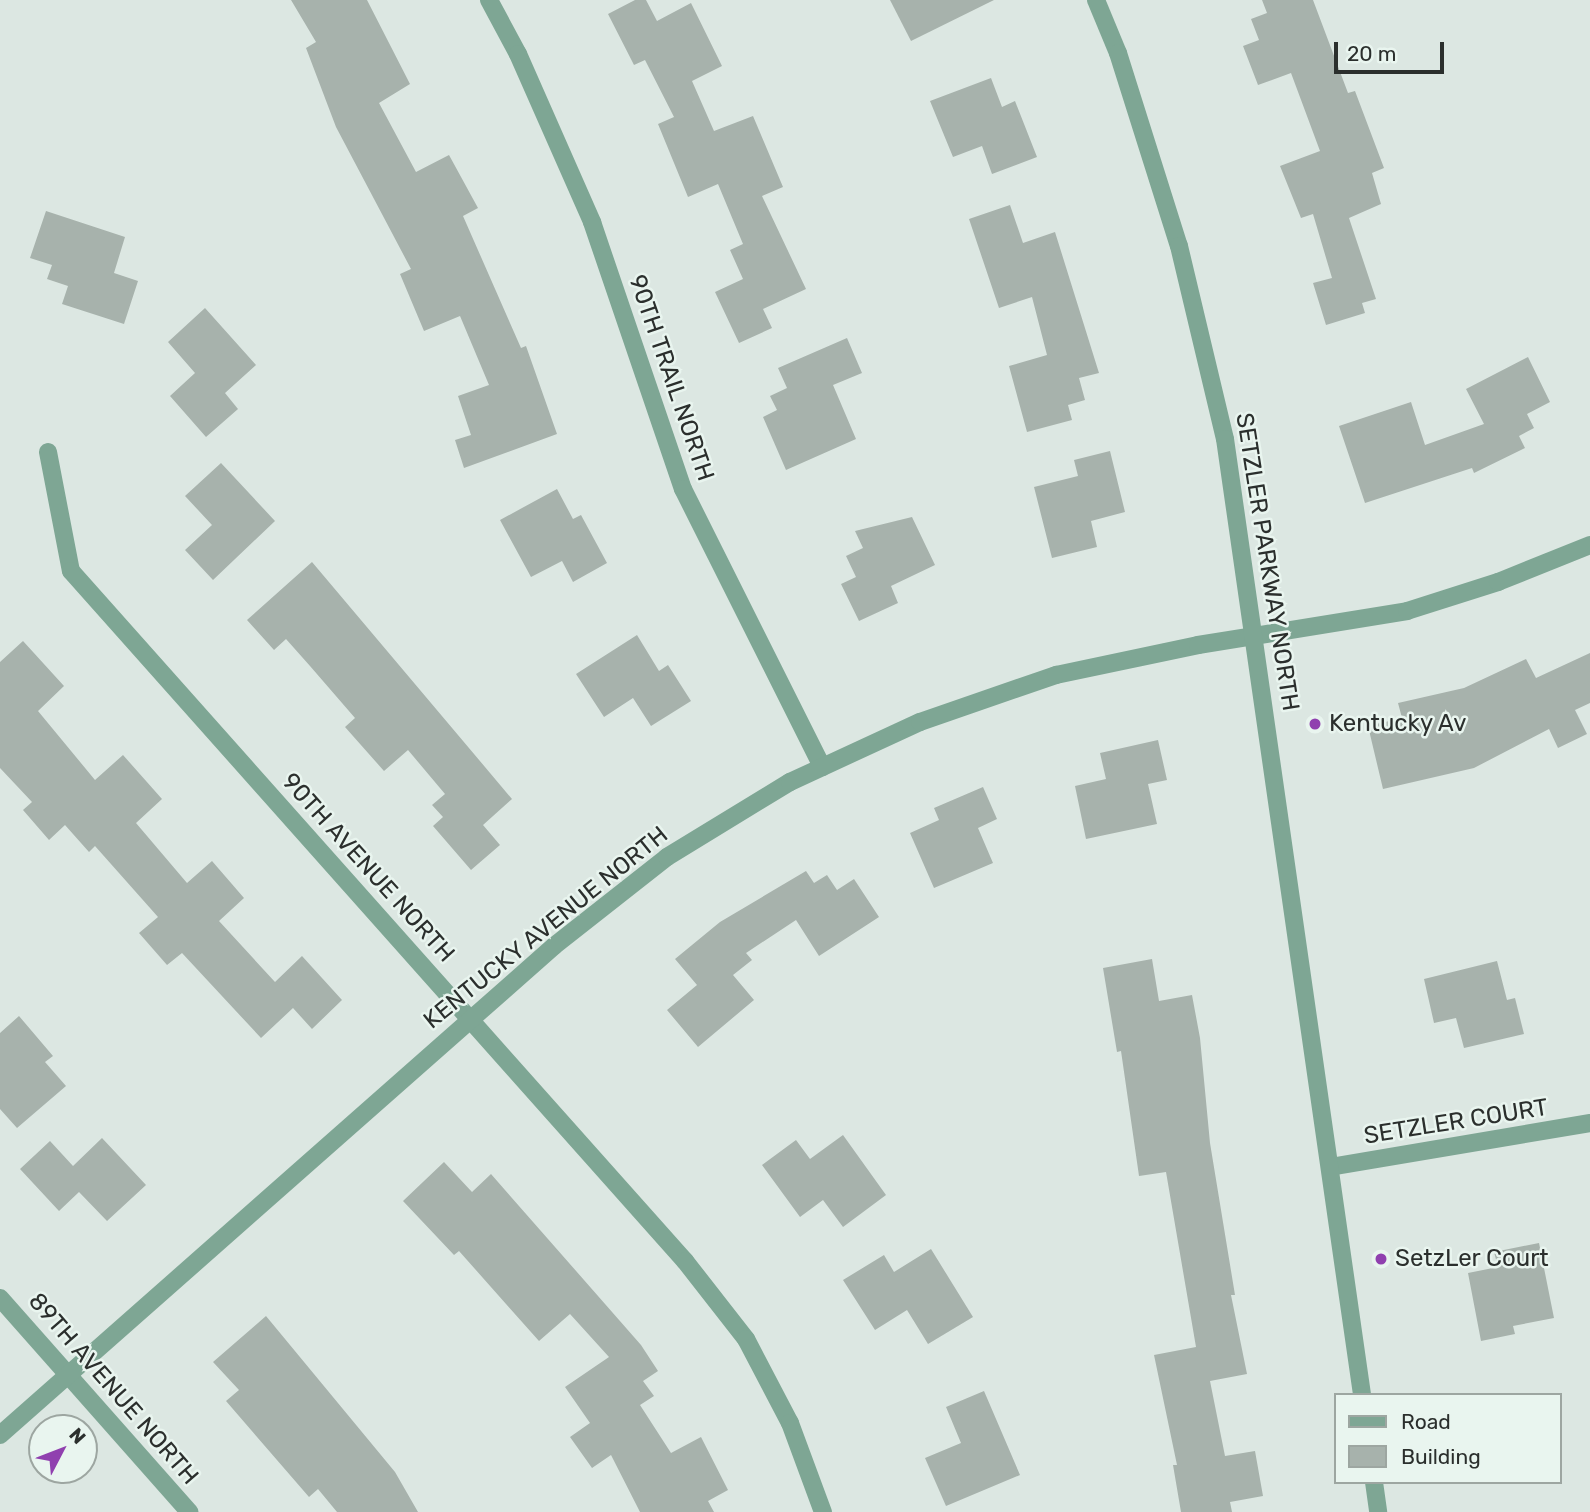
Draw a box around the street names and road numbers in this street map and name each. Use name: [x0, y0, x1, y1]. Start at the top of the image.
street label: 90TH TRAIL NORTH: [622, 271, 720, 485]
street label: SETZLER PARKWAY NORTH: [1229, 411, 1305, 713]
street label: 90TH AVENUE NORTH: [275, 767, 461, 969]
street label: KENTUCKY AVENUE NORTH: [418, 820, 674, 1036]
street label: SETZLER COURT: [1362, 1093, 1550, 1151]
street label: 89TH AVENUE NORTH: [22, 1287, 204, 1491]

